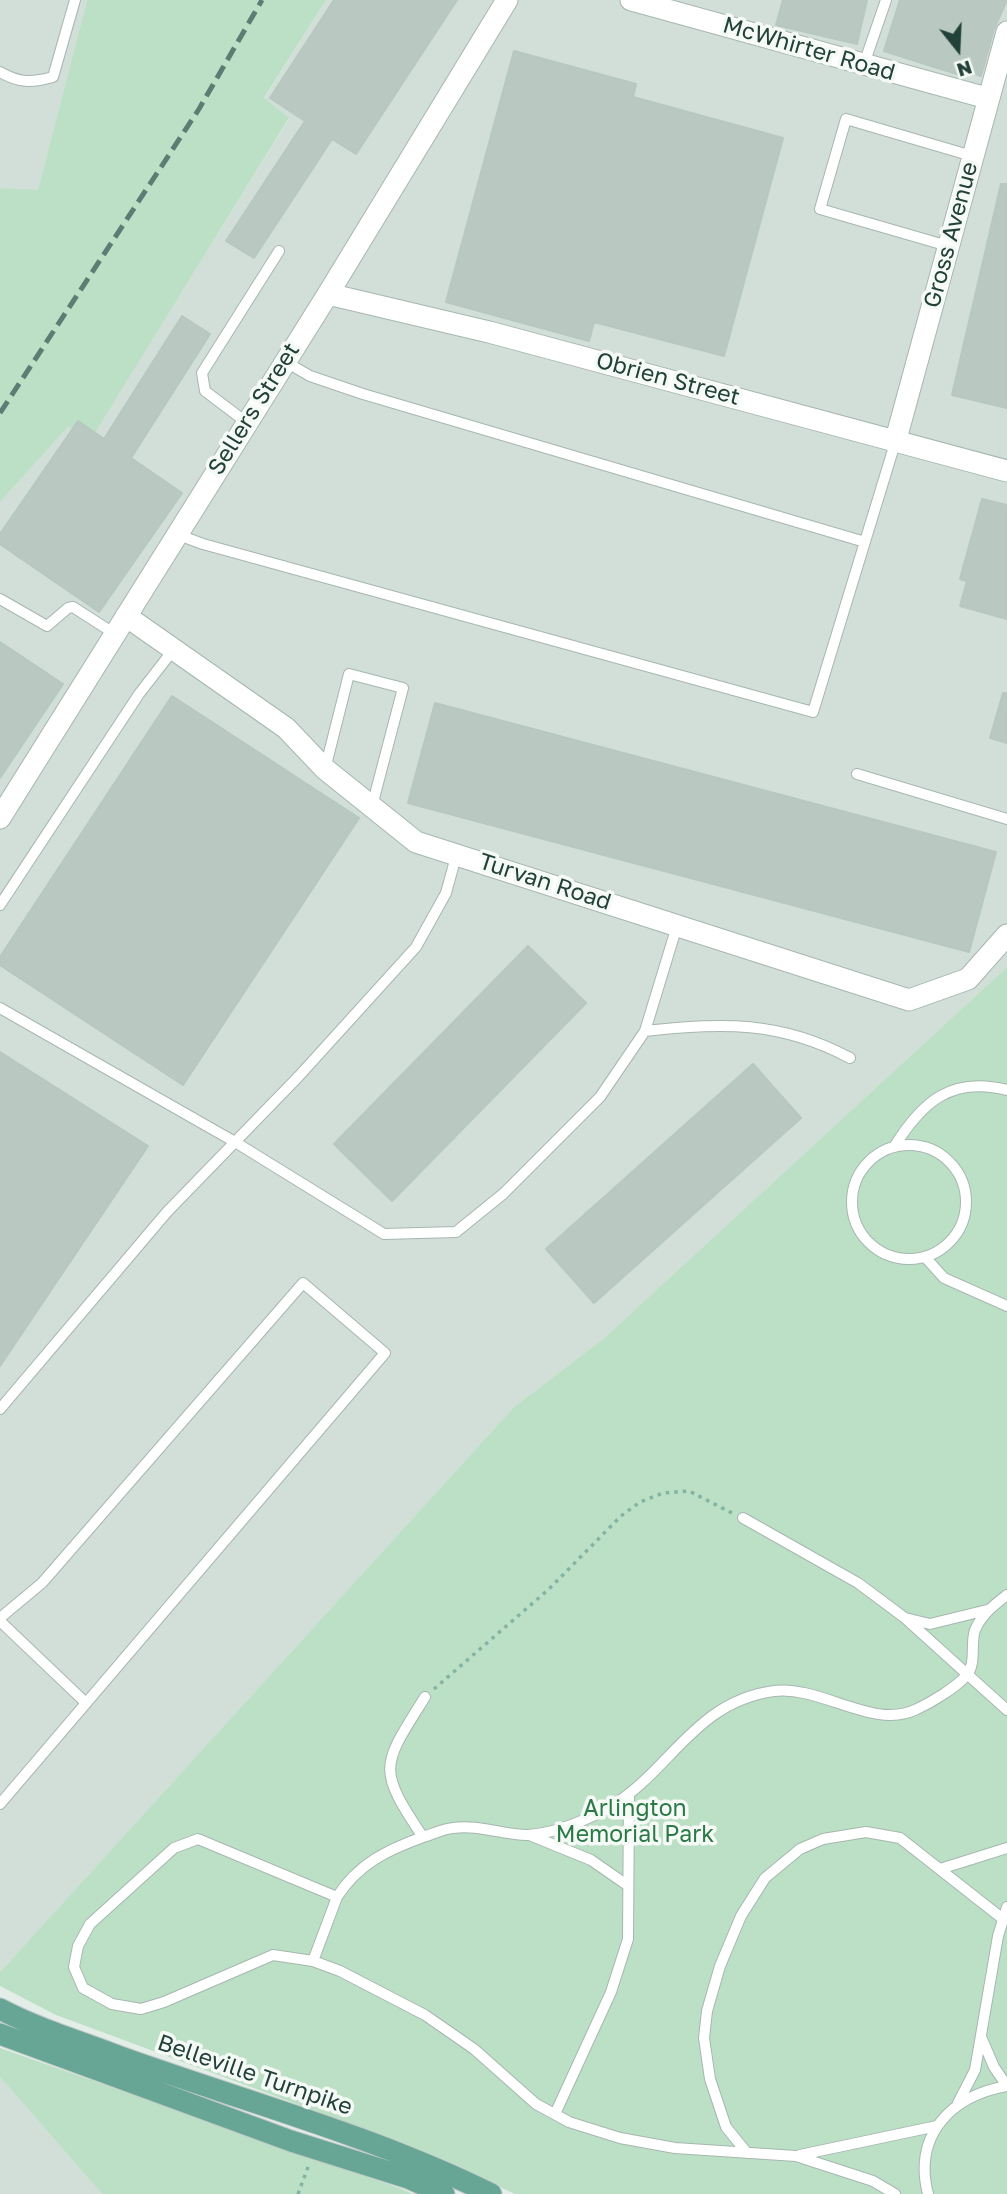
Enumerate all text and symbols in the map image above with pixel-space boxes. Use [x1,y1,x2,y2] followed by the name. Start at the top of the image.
[720,11,898,87] street label: McWhirter Road
[923,14,993,84] north arrow
[954,56,975,83] text: N
[918,159,984,311] street label: Gross Avenue
[202,338,306,480] street label: Sellers Street
[593,347,743,411] street label: Obrien Street
[475,848,615,916] street label: Turvan Road
[556,1795,714,1849] park label: Arlington Memorial Park
[154,2029,356,2121] street label: Belleville Turnpike

